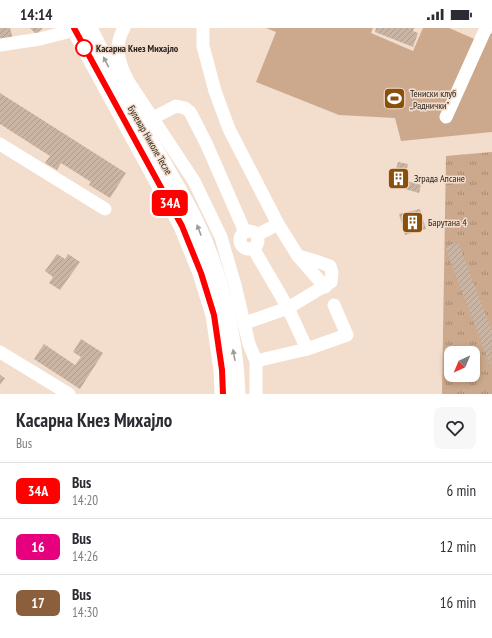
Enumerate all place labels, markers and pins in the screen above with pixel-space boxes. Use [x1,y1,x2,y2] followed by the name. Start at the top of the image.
[75,39,93,57] marker: Касарна Кнез Михајло
[96,42,179,55] place label: Касарна Кнез Михајло
[382,86,408,112] sports icon: Тениски клуб „Раднички”
[410,87,456,112] place label: Тениски клуб „Раднички”
[386,165,412,191] building icon: Зграда Апсане
[414,172,465,185] place label: Зграда Апсане
[400,209,426,235] building icon: Барутана 4
[428,216,467,229] place label: Барутана 4

